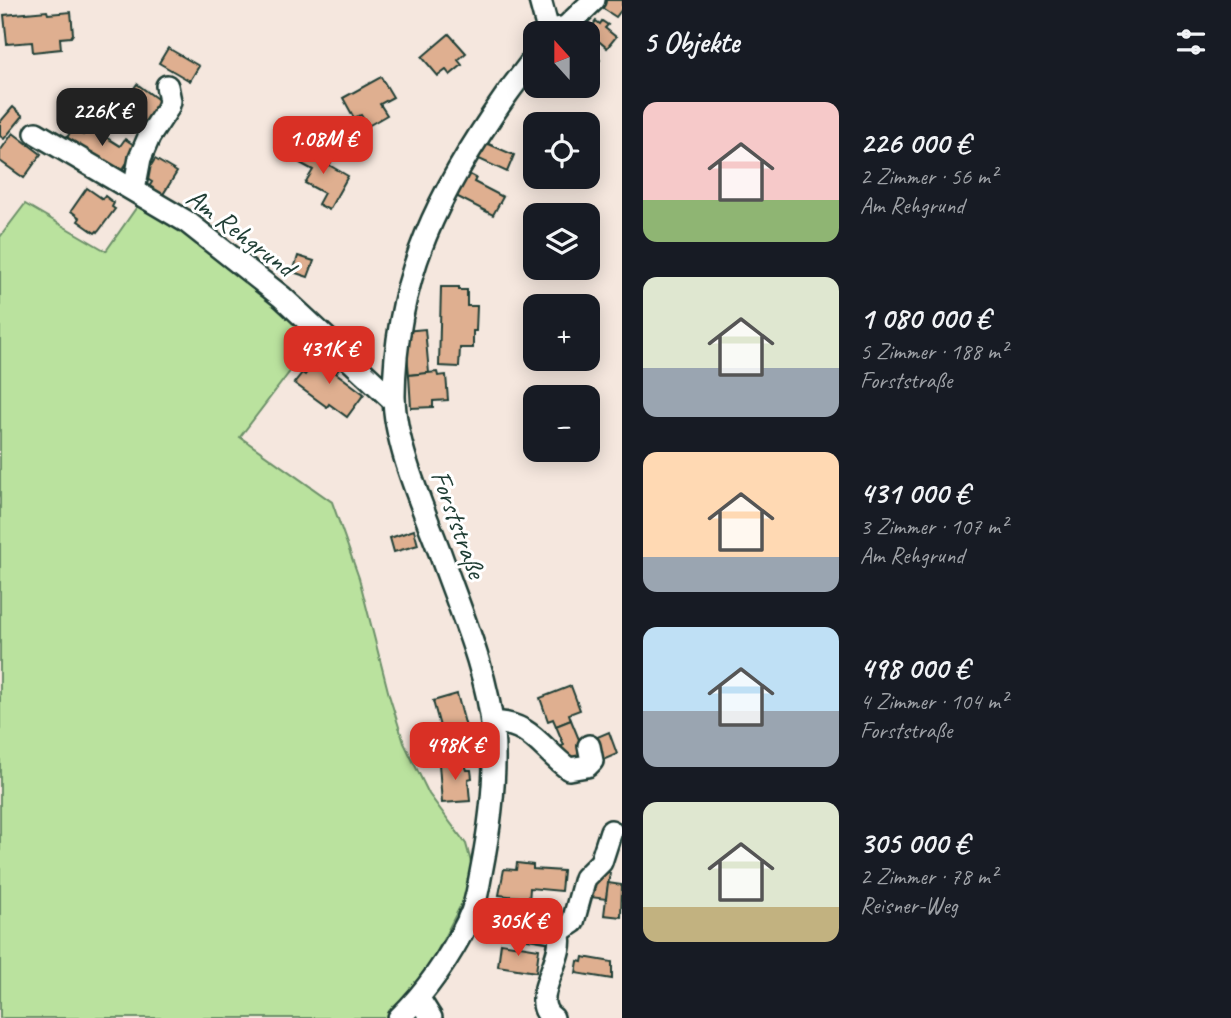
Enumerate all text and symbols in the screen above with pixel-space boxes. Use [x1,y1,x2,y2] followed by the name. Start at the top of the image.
[523,21,600,98] north arrow
[523,21,600,462] map controls
[643,23,739,61] text: 5 Objekte
[1172,23,1210,61] icon: filters
[45,88,159,148] pin: 226K €
[72,96,132,125] text: 226K €
[523,112,600,189] button: locate
[258,116,388,176] pin: 1.08M €
[289,124,357,153] text: 1.08M €
[860,124,970,162] text: 226 000 €
[699,130,783,214] icon: home
[860,162,997,191] text: 2 Zimmer · 56 m²
[180,180,305,287] street label: Am Rehgrund
[860,191,964,220] text: Am Rehgrund
[523,203,600,280] button: layers
[523,294,600,371] button: +
[860,299,990,337] text: 1 080 000 €
[699,305,783,389] icon: home
[272,326,386,386] pin: 431K €
[300,334,358,363] text: 431K €
[860,337,1007,366] text: 5 Zimmer · 188 m²
[860,366,952,395] text: Forststraße
[523,385,600,462] button: −
[423,465,495,585] street label: Forststraße
[860,474,969,512] text: 431 000 €
[699,480,783,564] icon: home
[860,512,1007,541] text: 3 Zimmer · 107 m²
[860,541,964,570] text: Am Rehgrund
[860,649,969,687] text: 498 000 €
[699,655,783,739] icon: home
[860,687,1007,716] text: 4 Zimmer · 104 m²
[860,716,952,745] text: Forststraße
[398,722,512,782] pin: 498K €
[426,730,484,759] text: 498K €
[860,824,969,862] text: 305 000 €
[699,830,783,914] icon: home
[860,862,997,891] text: 2 Zimmer · 78 m²
[860,891,958,920] text: Reisner-Weg
[461,898,575,958] pin: 305K €
[489,906,547,935] text: 305K €

